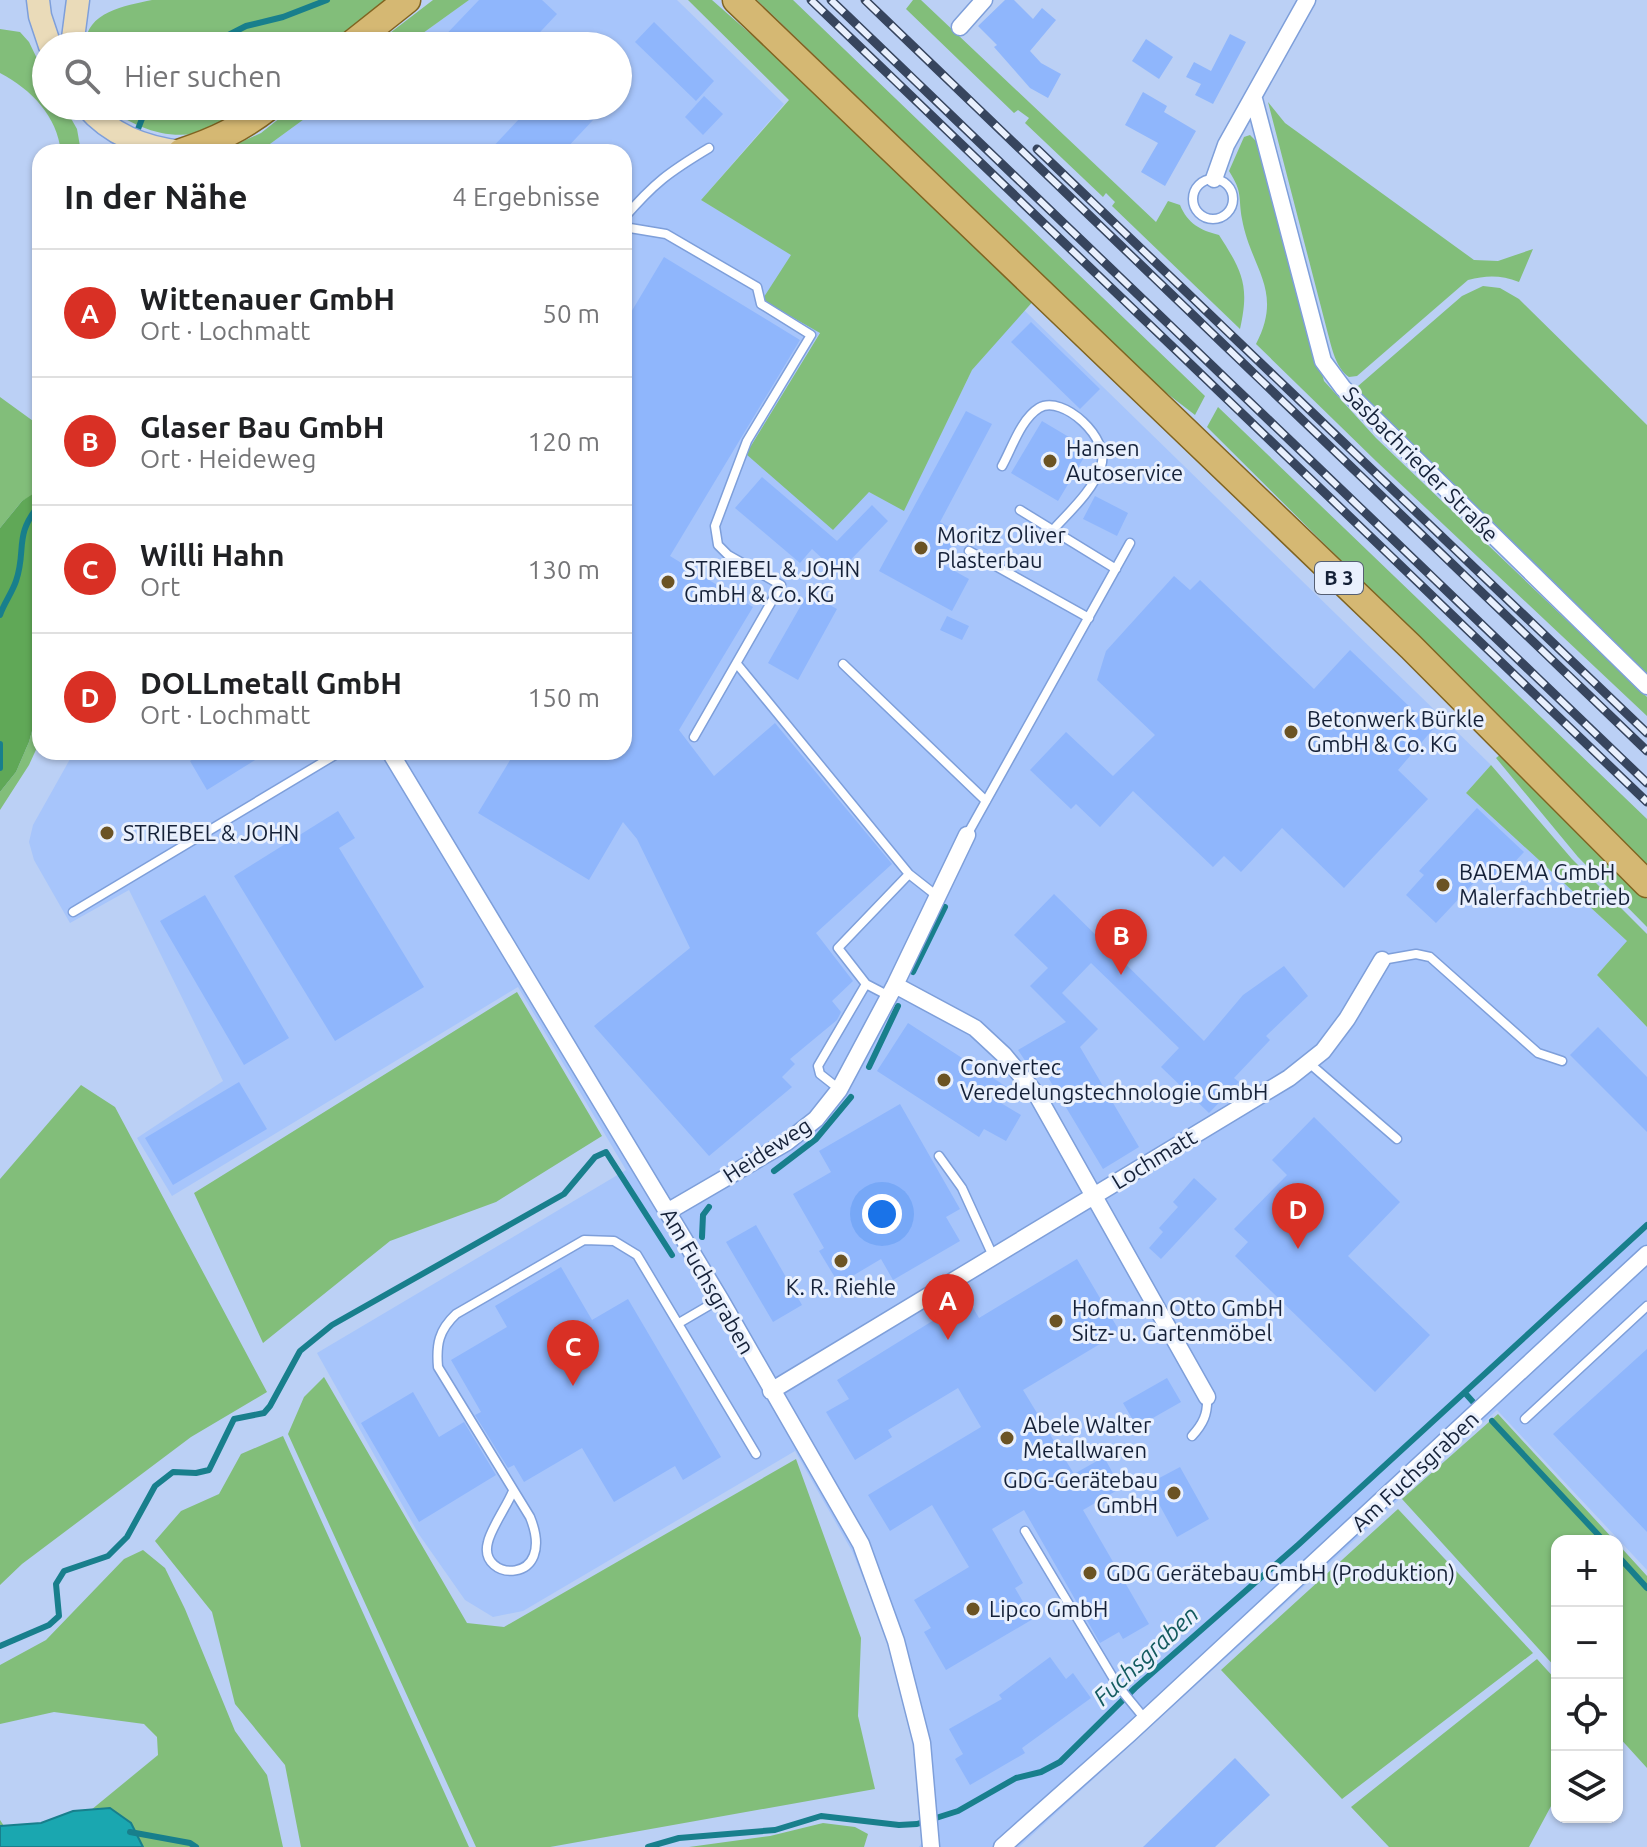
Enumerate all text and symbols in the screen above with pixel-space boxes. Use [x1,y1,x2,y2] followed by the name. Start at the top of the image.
[32,32,632,120] search box
[60,54,104,98] icon: search
[124,59,282,93] text: Hier suchen
[64,177,247,215] text: In der Nähe
[452,182,600,211] text: 4 Ergebnisse
[140,282,395,316] text: Wittenauer GmbH
[81,299,99,328] text: A
[542,299,600,328] text: 50 m
[140,316,310,345] text: Ort · Lochmatt
[1339,381,1504,546] street label: Sasbachrieder Straße
[140,410,385,444] text: Glaser Bau GmbH
[81,427,99,456] text: B
[528,427,600,456] text: 120 m
[1066,435,1183,485] place label: Hansen Autoservice
[140,444,316,473] text: Ort · Heideweg
[1041,452,1059,470] marker: Hansen Autoservice
[937,522,1066,572] place label: Moritz Oliver Plasterbau
[140,538,285,572] text: Willi Hahn
[912,539,930,557] marker: Moritz Oliver Plasterbau
[82,555,98,584] text: C
[528,555,600,584] text: 130 m
[684,556,860,606] place label: STRIEBEL & JOHN GmbH & Co. KG
[1315,562,1363,594] road number: B 3
[140,572,180,601] text: Ort
[659,573,677,591] marker: STRIEBEL & JOHN GmbH & Co. KG
[140,666,402,700] text: DOLLmetall GmbH
[81,683,99,712] text: D
[528,683,600,712] text: 150 m
[140,700,310,729] text: Ort · Lochmatt
[1307,706,1485,756] place label: Betonwerk Bürkle GmbH & Co. KG
[1282,723,1300,741] marker: Betonwerk Bürkle GmbH & Co. KG
[123,820,299,845] place label: STRIEBEL & JOHN
[98,824,116,842] marker: STRIEBEL & JOHN
[1459,859,1631,909] place label: BADEMA GmbH Malerfachbetrieb
[1434,876,1452,894] marker: BADEMA GmbH Malerfachbetrieb
[1095,909,1147,975] pin: B
[960,1054,1268,1104] place label: Convertec Veredelungstechnologie GmbH
[935,1071,953,1089] marker: Convertec Veredelungstechnologie GmbH
[718,1112,815,1187] street label: Heideweg
[1107,1123,1201,1194] street label: Lochmatt
[1272,1183,1324,1249] pin: D
[862,1194,902,1234] your location
[657,1203,760,1358] street label: Am Fuchsgraben
[832,1252,850,1270] marker: K. R. Riehle
[786,1274,896,1299] place label: K. R. Riehle
[922,1274,974,1340] pin: A
[1072,1295,1283,1345] place label: Hofmann Otto GmbH Sitz- u. Gartenmöbel
[1047,1312,1065,1330] marker: Hofmann Otto GmbH Sitz- u. Gartenmöbel
[547,1320,599,1386] pin: C
[1346,1405,1483,1536] street label: Am Fuchsgraben
[1023,1412,1152,1462] place label: Abele Walter Metallwaren
[998,1429,1016,1447] marker: Abele Walter Metallwaren
[1003,1467,1158,1517] place label: GDG-Gerätebau GmbH
[1165,1484,1183,1502] marker: GDG-Gerätebau GmbH
[1551,1535,1623,1823] map controls
[1551,1535,1623,1607] button: +
[1106,1560,1455,1586] place label: GDG Gerätebau GmbH (Produktion)
[1081,1564,1099,1582] marker: GDG Gerätebau GmbH (Produktion)
[989,1596,1108,1621] place label: Lipco GmbH
[964,1600,982,1618] marker: Lipco GmbH
[1088,1600,1204,1711] water label: Fuchsgraben
[1551,1607,1623,1679] button: −
[1551,1679,1623,1751] button: locate
[1551,1751,1623,1823] button: layers

